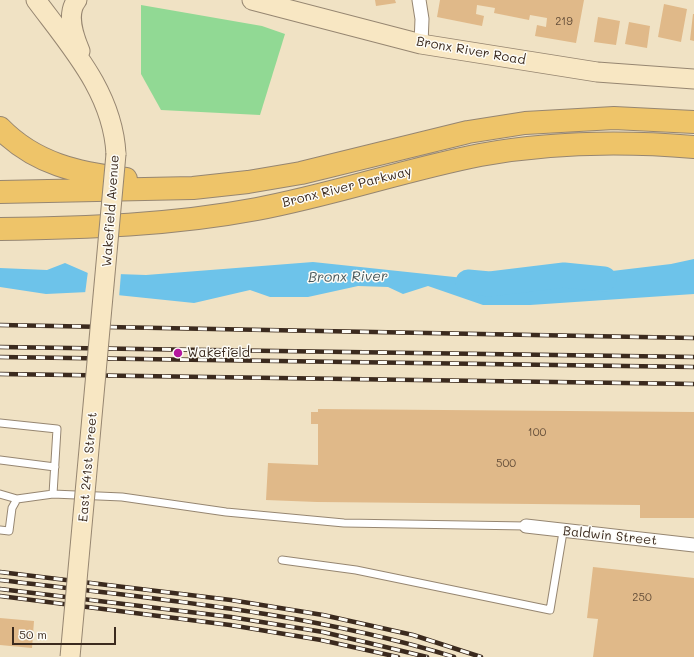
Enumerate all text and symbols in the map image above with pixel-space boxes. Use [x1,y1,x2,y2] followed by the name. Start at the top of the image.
[555,15,573,29] house number: 219
[415,34,527,68] street label: Bronx River Road
[99,154,123,268] street label: Wakefield Avenue
[281,163,413,211] street label: Bronx River Parkway
[308,268,388,286] water label: Bronx River
[187,345,250,361] place label: Wakefield
[172,347,184,359] marker: Wakefield
[75,412,101,522] street label: East 241st Street
[528,426,546,440] house number: 100
[496,457,516,471] house number: 500
[562,523,658,549] street label: Baldwin Street
[632,591,652,605] house number: 250
[14,619,118,645] scale bar
[19,626,47,642] text: 50 m

